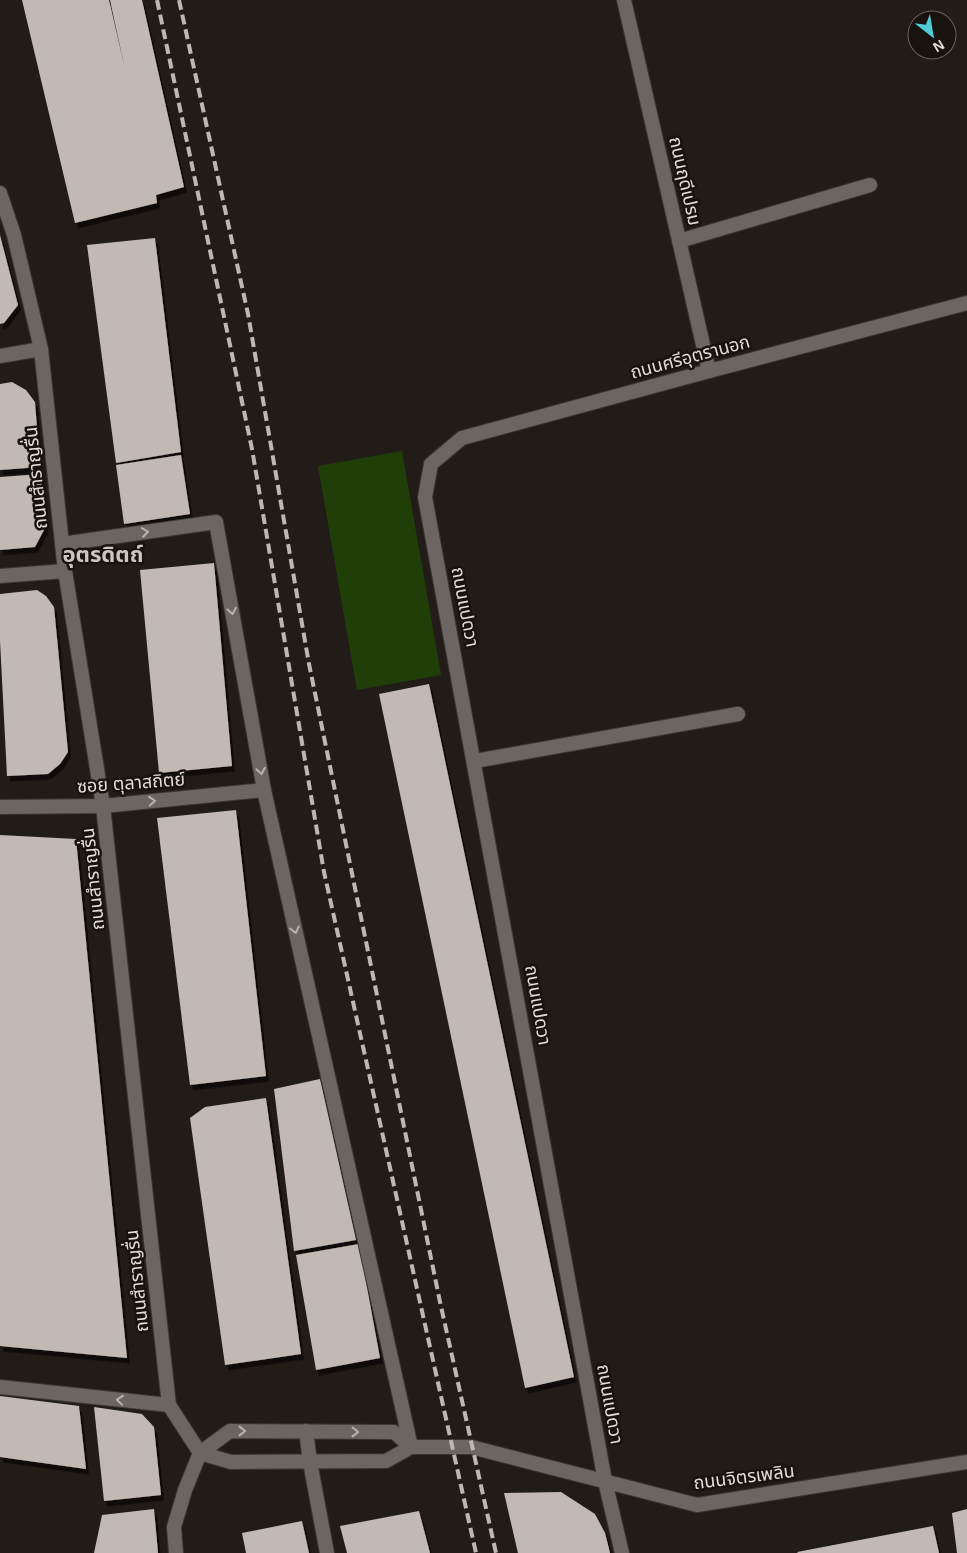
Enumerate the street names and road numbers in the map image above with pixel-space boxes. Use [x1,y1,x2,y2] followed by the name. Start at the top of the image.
[665,135,705,227] street label: ถนนฤดีเปรม
[628,331,752,384] street label: ถนนศรีอุตรานอก
[18,426,51,530] street label: ถนนสำราญรื่น
[447,565,483,649] street label: ถนนแปดวา
[76,769,186,798] street label: ซอย ตุลาสถิตย์
[75,827,108,931] street label: ถนนสำราญรื่น
[521,963,555,1047] street label: ถนนแปดวา
[119,1229,152,1333] street label: ถนนสำราญรื่น
[593,1362,627,1446] street label: ถนนแปดวา
[692,1461,796,1493] street label: ถนนจิตรเพลิน

